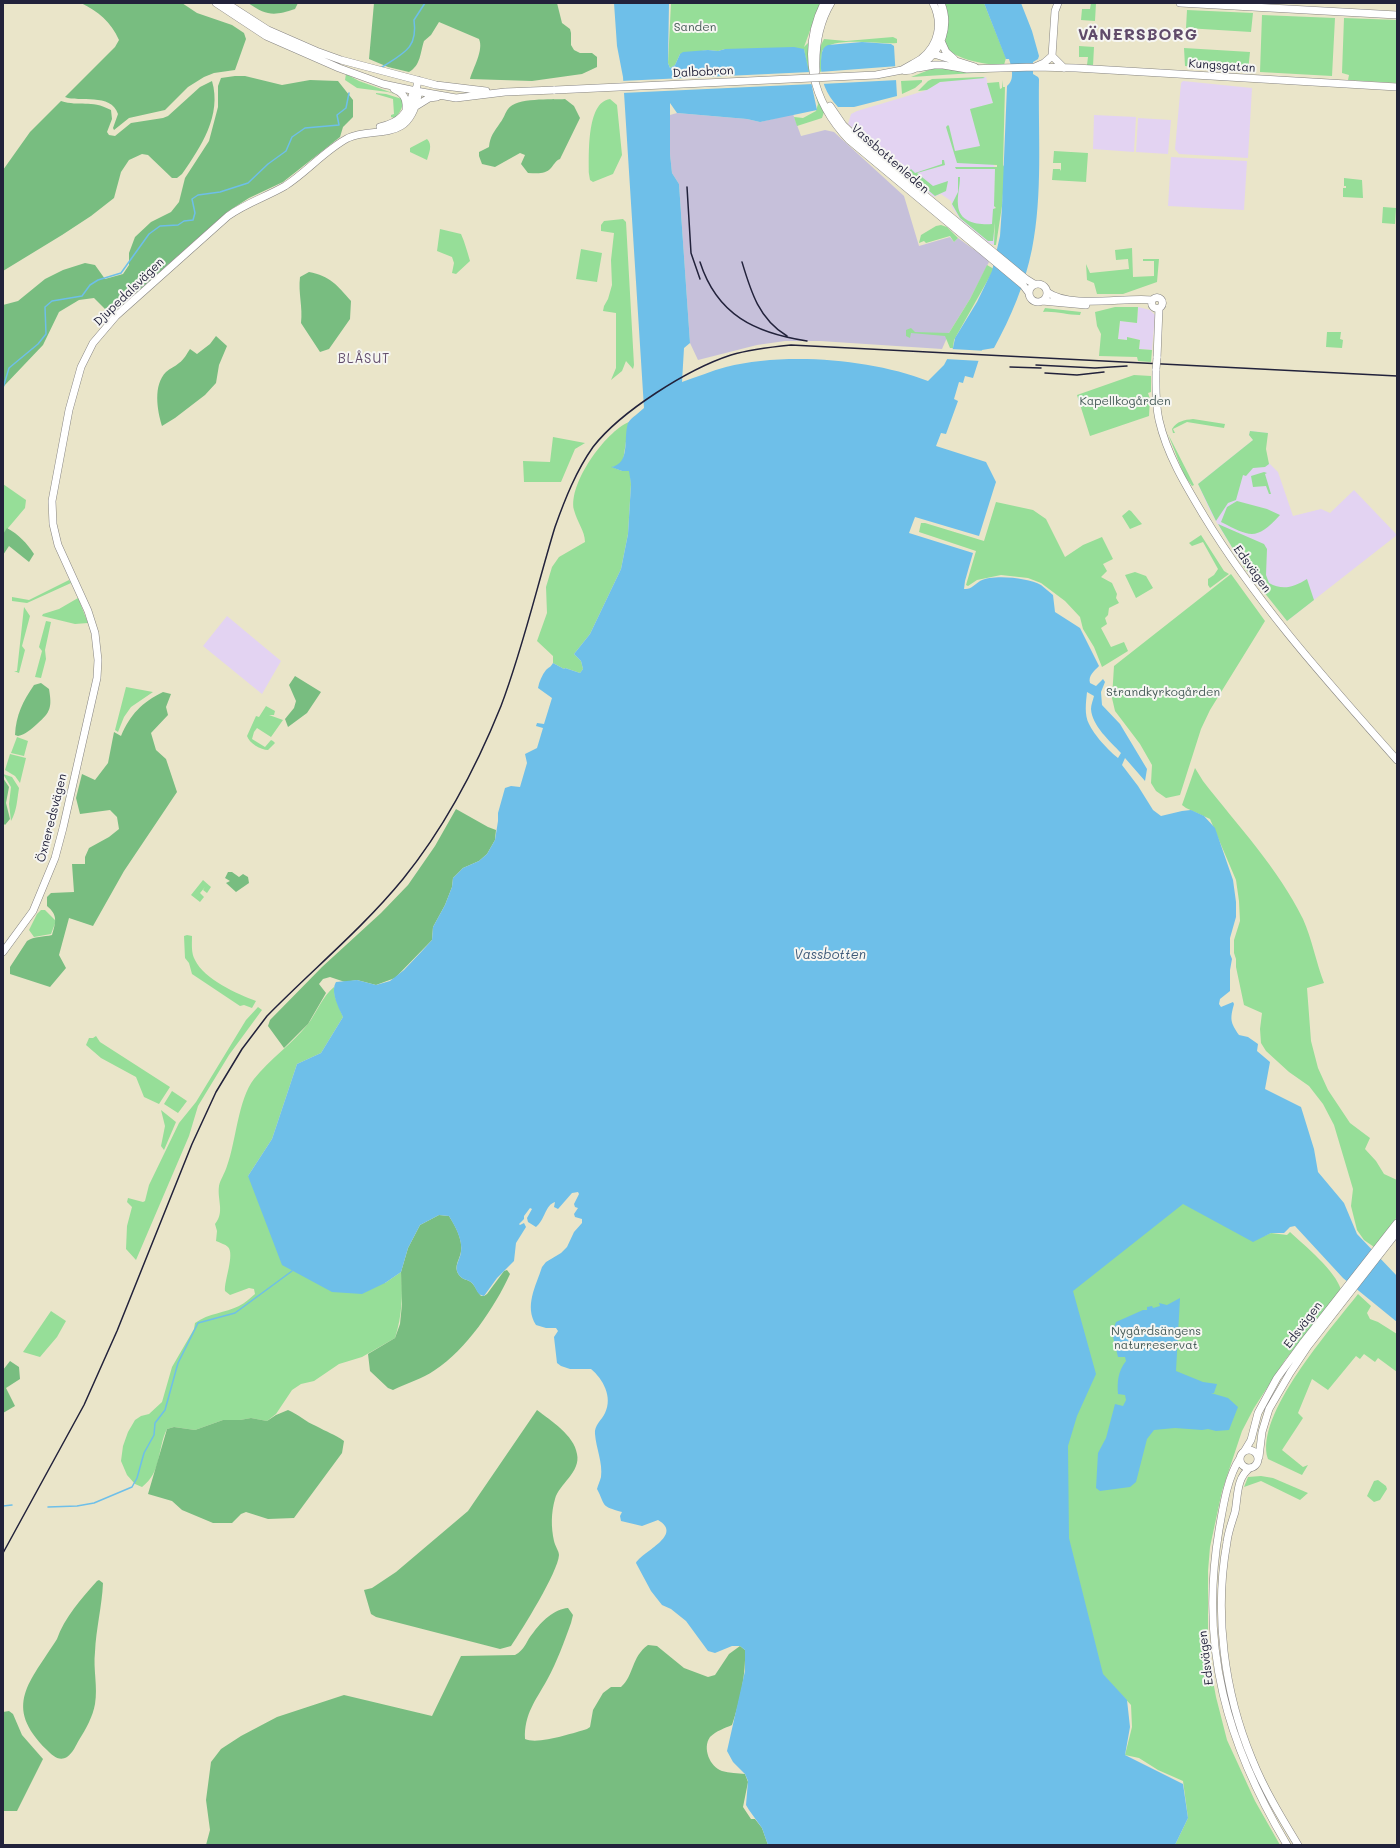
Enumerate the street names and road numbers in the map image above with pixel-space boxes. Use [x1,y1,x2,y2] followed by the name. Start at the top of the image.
[1188,56,1256,76] street label: Kungsgatan
[672,63,734,81] street label: Dalbobron
[848,121,932,197] street label: Vassbottenleden
[91,255,167,329] street label: Djupedalsvägen
[1230,543,1274,595] street label: Edsvägen
[34,772,70,864] street label: Öxneredsvägen
[1281,1299,1325,1351] street label: Edsvägen
[1196,1630,1216,1686] street label: Edsvägen

